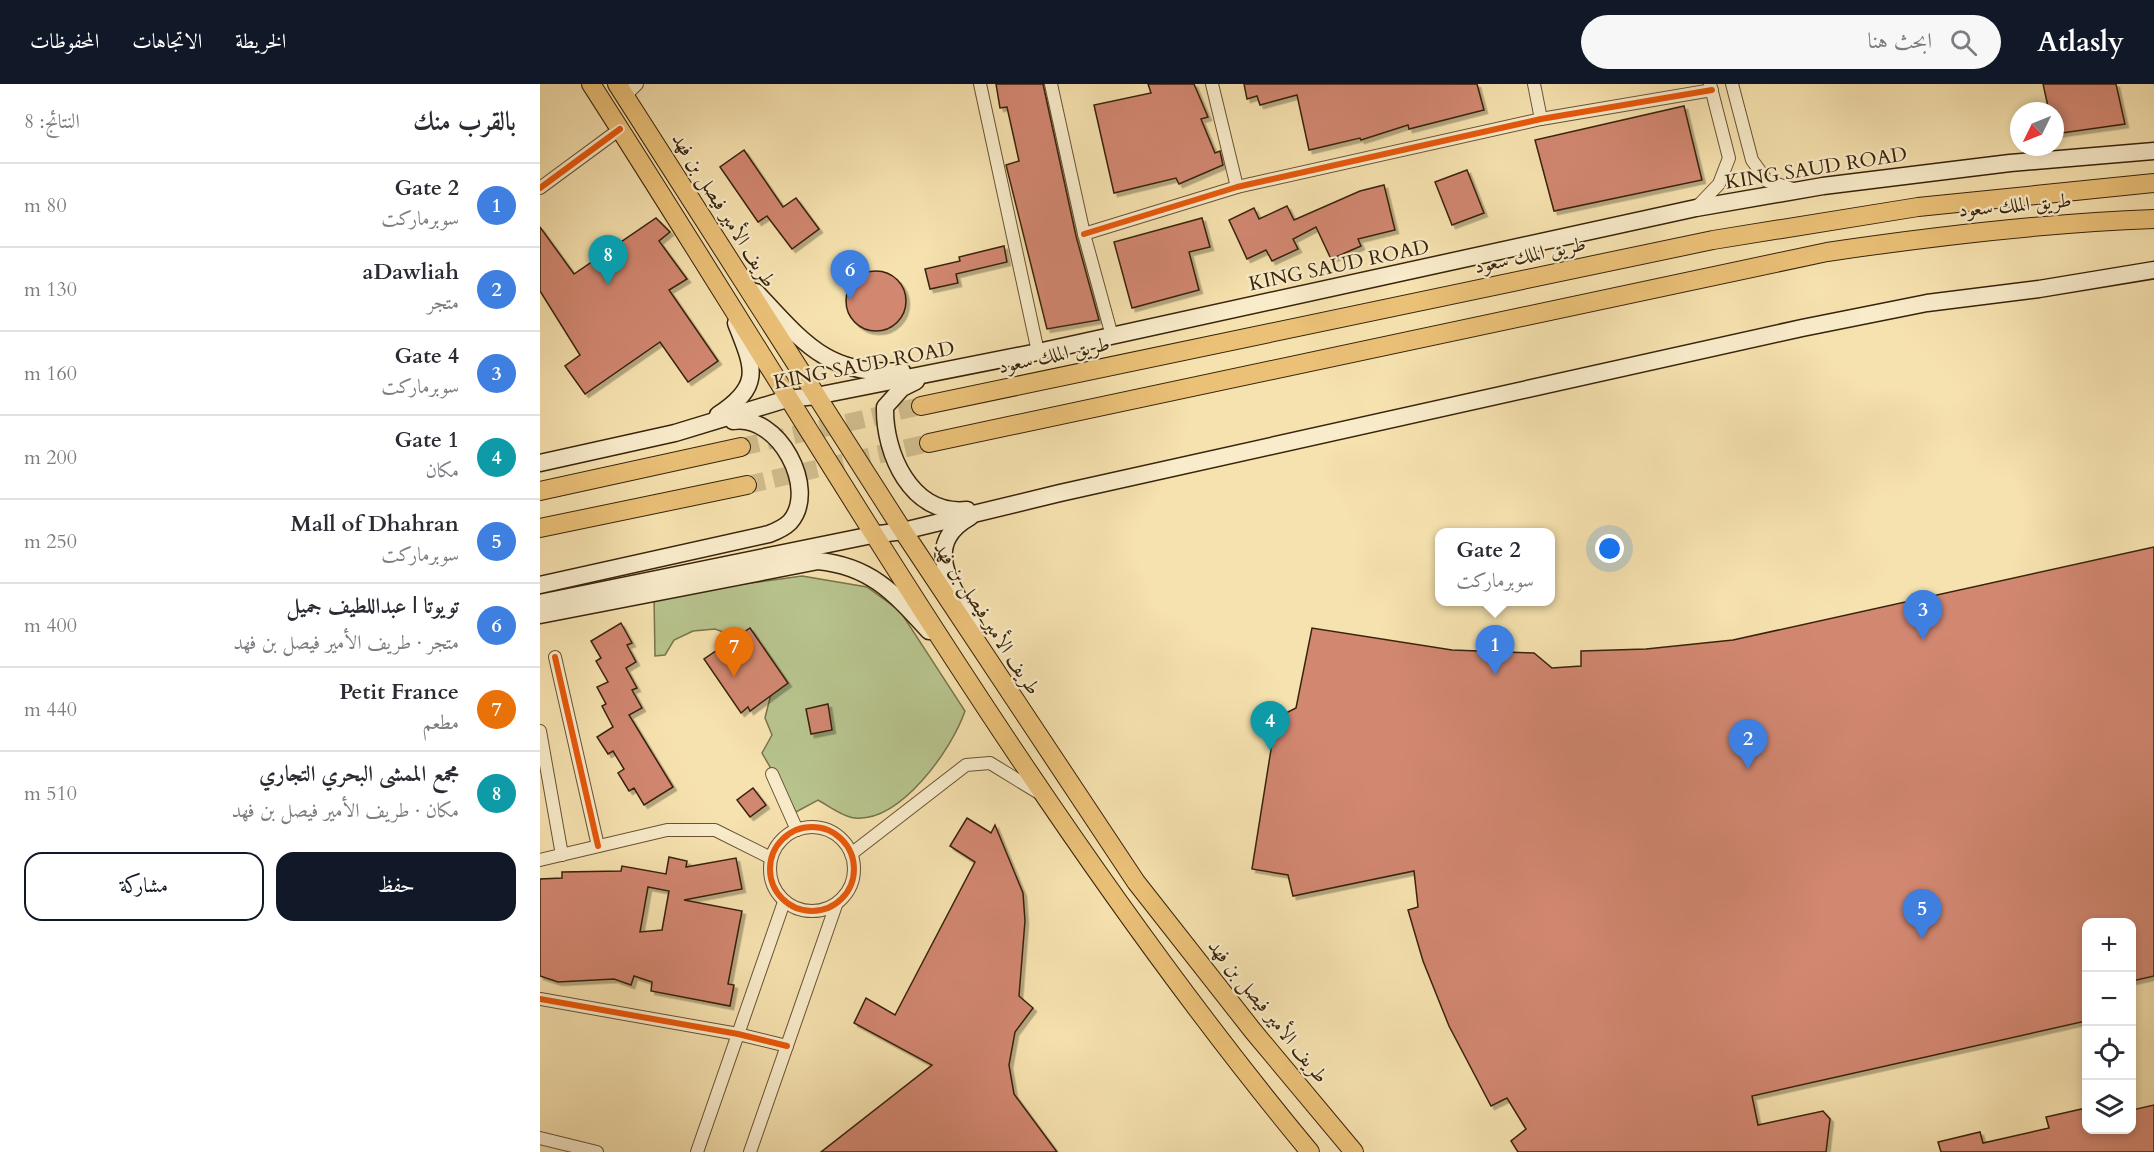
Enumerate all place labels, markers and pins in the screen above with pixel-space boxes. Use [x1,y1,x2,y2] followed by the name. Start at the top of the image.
[588,236,628,285] pin: 8
[830,250,870,300] pin: 6
[1904,590,1942,640] pin: 3
[1476,626,1514,675] pin: 1
[714,628,754,677] pin: 7
[1250,702,1290,751] pin: 4
[1728,720,1768,769] pin: 2
[1902,890,1942,939] pin: 5

